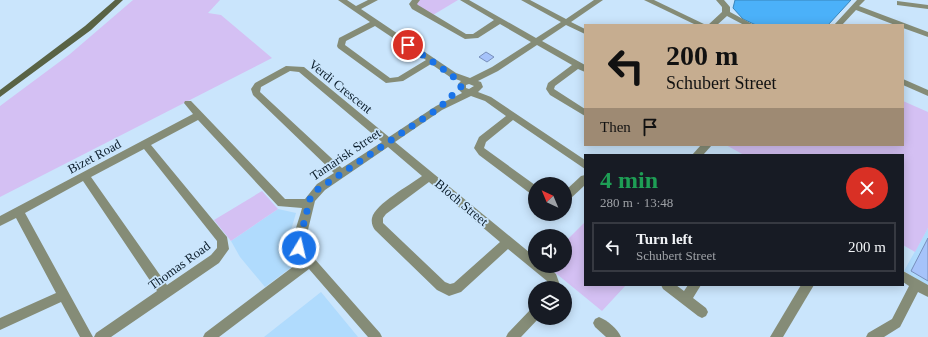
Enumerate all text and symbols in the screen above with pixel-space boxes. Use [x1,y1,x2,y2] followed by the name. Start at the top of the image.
[391,28,425,62] pin
[397,34,419,56] icon: arrive
[600,40,652,92] icon: left
[666,40,738,71] text: 200 m
[306,56,376,117] street label: Verdi Crescent
[666,73,776,93] text: Schubert Street
[639,116,661,138] icon: arrive
[600,119,631,135] text: Then
[307,125,384,183] street label: Tamarisk Street
[65,136,124,177] street label: Bizet Road
[600,167,658,193] text: 4 min
[846,167,888,209] button: close
[432,176,492,229] street label: Bloch Street
[528,177,572,221] north arrow
[528,177,572,325] map controls
[600,195,673,210] text: 280 m · 13:48
[278,227,320,269] position arrow
[528,229,572,273] button: sound
[636,231,693,247] text: Turn left
[602,236,624,258] icon: left
[146,238,213,293] street label: Thomas Road
[848,239,886,255] text: 200 m
[636,248,716,263] text: Schubert Street
[528,281,572,325] button: layers

